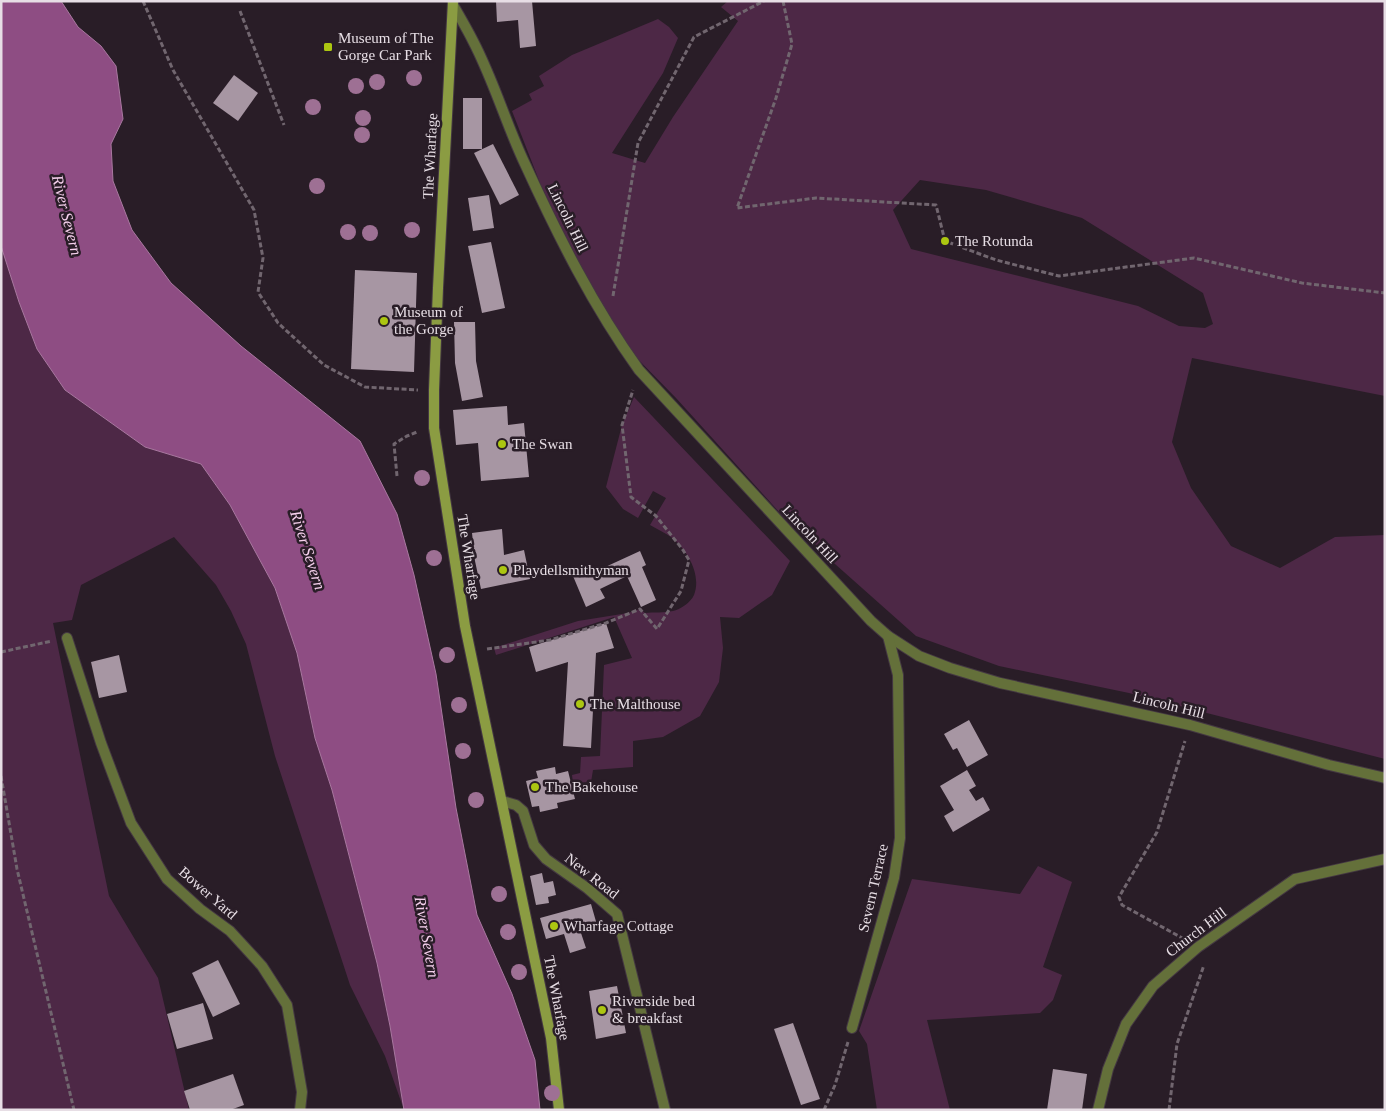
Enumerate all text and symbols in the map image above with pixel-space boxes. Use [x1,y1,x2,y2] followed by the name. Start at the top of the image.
[338,30,434,63] place label: Museum of The Gorge Car Park
[322,41,334,53] marker: Museum of The Gorge Car Park
[420,112,440,199] street label: The Wharfage
[49,172,85,257] water label: River Severn
[545,181,591,255] street label: Lincoln Hill
[955,233,1033,249] place label: The Rotunda
[939,235,951,247] marker: The Rotunda
[394,304,463,337] place label: Museum of the Gorge
[378,315,390,327] marker: Museum of the Gorge
[512,436,573,452] place label: The Swan
[496,438,508,450] marker: The Swan
[779,502,841,566] street label: Lincoln Hill
[287,507,329,592] water label: River Severn
[454,513,484,601] street label: The Wharfage
[513,562,629,578] place label: Playdellsmithyman
[497,564,509,576] marker: Playdellsmithyman
[1131,688,1207,722] street label: Lincoln Hill
[590,696,681,712] place label: The Malthouse
[574,698,586,710] marker: The Malthouse
[545,779,638,795] place label: The Bakehouse
[529,781,541,793] marker: The Bakehouse
[855,842,891,934] street label: Severn Terrace
[562,850,622,902] street label: New Road
[176,863,241,923] street label: Bower Yard
[411,894,443,979] water label: River Severn
[1163,904,1229,960] street label: Church Hill
[564,918,674,934] place label: Wharfage Cottage
[548,920,560,932] marker: Wharfage Cottage
[541,954,573,1042] street label: The Wharfage
[612,993,695,1026] place label: Riverside bed & breakfast
[596,1004,608,1016] marker: Riverside bed & breakfast

